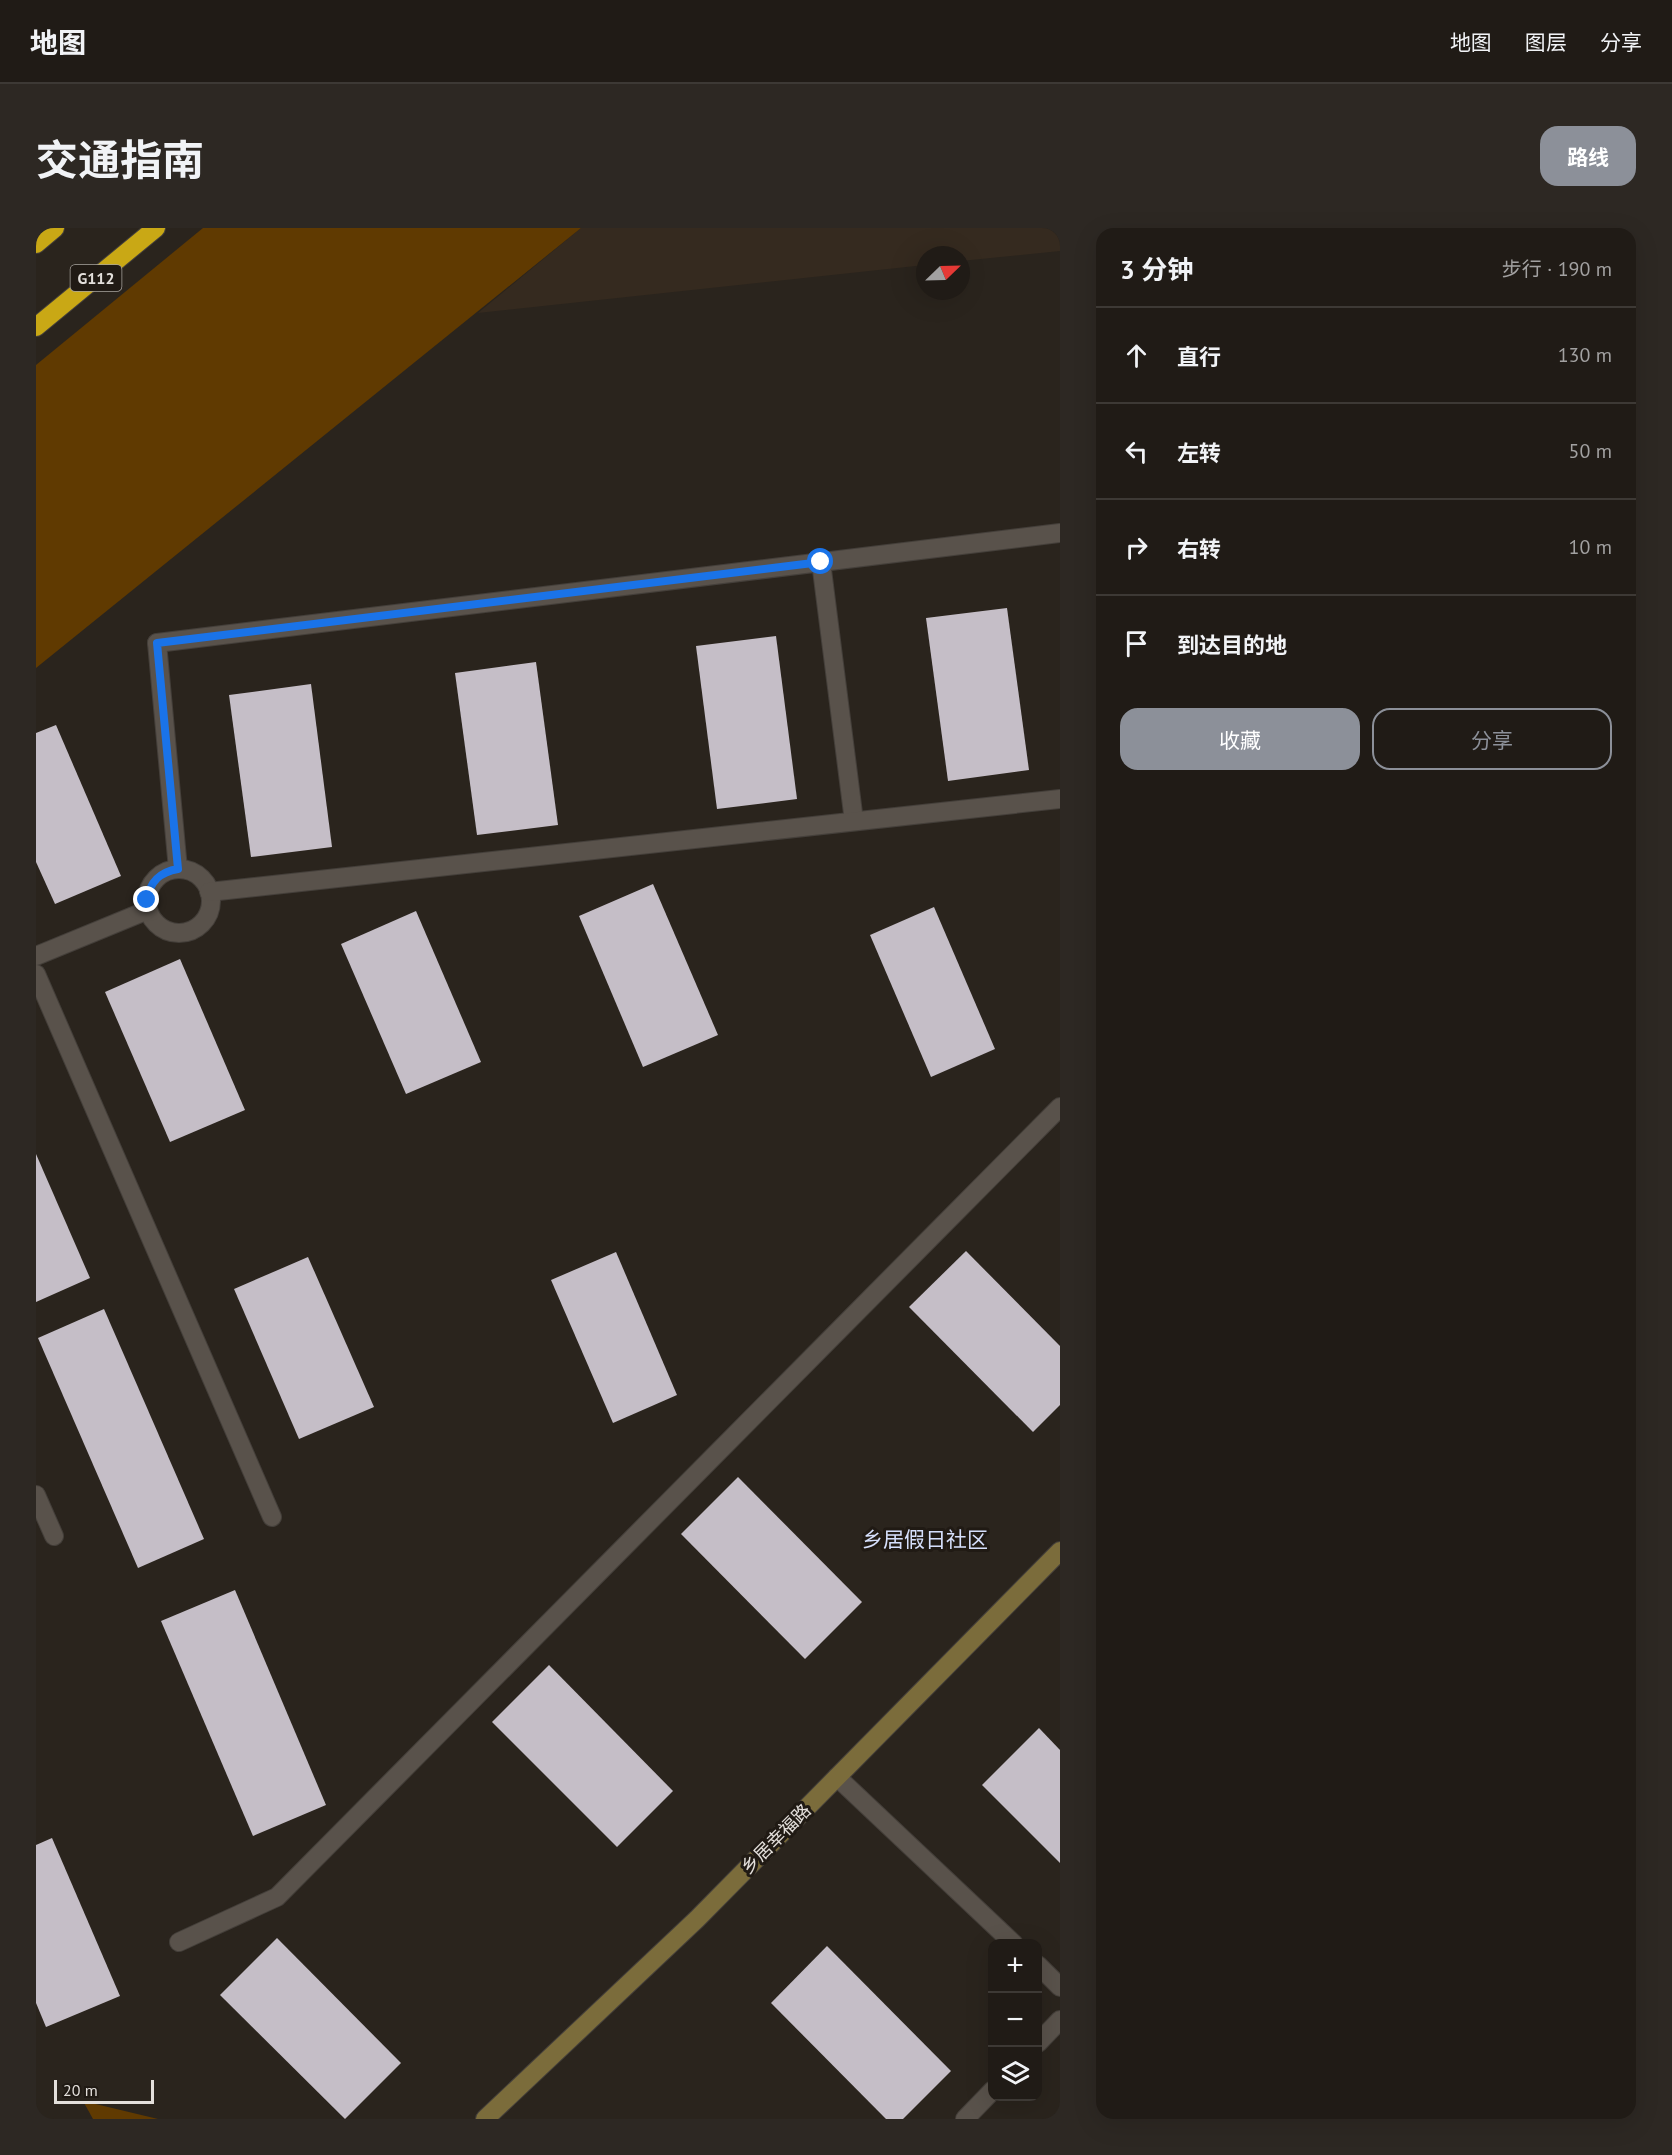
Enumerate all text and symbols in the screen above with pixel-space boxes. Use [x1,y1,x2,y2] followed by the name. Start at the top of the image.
[30,24,86,61] text: 地图
[1450,29,1492,56] text: 地图
[1525,29,1567,56] text: 图层
[1600,29,1642,56] text: 分享
[1540,126,1636,186] button: 路线
[36,132,204,187] text: 交通指南
[916,246,970,300] north arrow
[1120,253,1193,286] text: 3 分钟
[1502,256,1612,282] text: 步行 · 190 m
[70,265,122,291] road number: G112
[1120,339,1153,372] icon: ahead
[1558,342,1612,368] text: 130 m
[1177,343,1221,371] text: 直行
[1120,435,1153,468] icon: left
[1569,438,1612,464] text: 50 m
[1177,439,1221,467] text: 左转
[1120,531,1153,564] icon: right
[1569,534,1612,560] text: 10 m
[1177,535,1221,563] text: 右转
[807,548,833,574] route start
[1120,627,1153,660] icon: arrive
[1177,631,1287,659] text: 到达目的地
[1120,708,1360,770] button: 收藏
[1372,708,1612,770] button: 分享
[133,886,159,912] route end
[862,1526,988,1553] district label: 乡居假日社区
[736,1799,816,1879] street label: 乡居幸福路
[988,1939,1042,2101] map controls
[988,1939,1042,1993] button: +
[988,1993,1042,2047] button: −
[988,2047,1042,2101] button: layers
[54,2077,154,2104] scale bar
[63,2080,98,2100] text: 20 m

